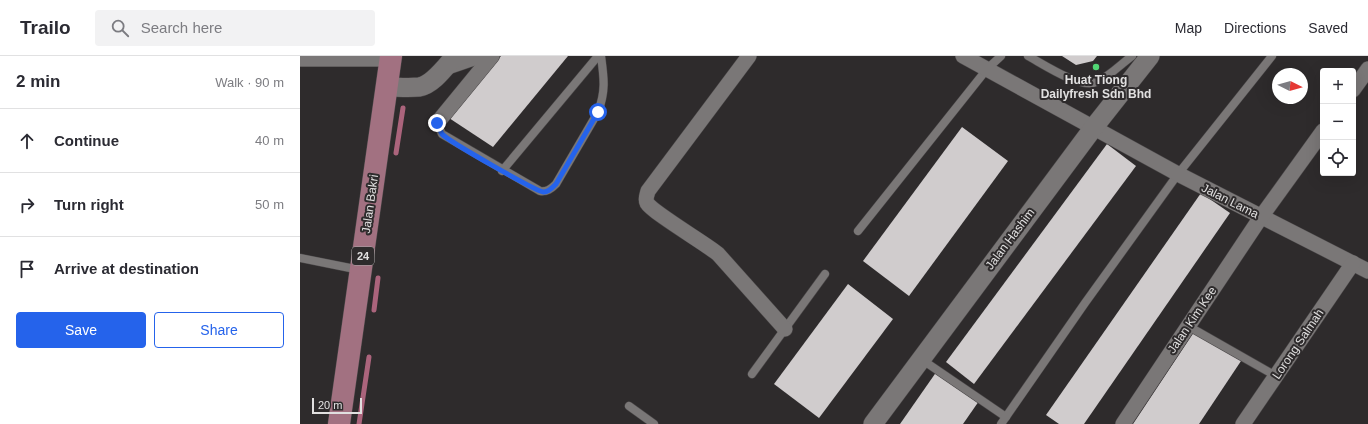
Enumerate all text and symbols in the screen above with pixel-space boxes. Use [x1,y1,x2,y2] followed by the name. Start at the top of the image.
[95,10,375,46] search box
[20,17,71,38] text: Trailo
[109,17,131,39] icon: search
[141,19,222,36] text: Search here
[1175,20,1202,36] text: Map
[1224,20,1286,36] text: Directions
[1308,20,1348,36] text: Saved
[1091,62,1101,72] marker: Huat Tiong Dailyfresh Sdn Bhd
[1272,68,1308,104] north arrow
[1320,68,1356,176] map controls
[1320,68,1356,104] button: +
[16,72,60,91] text: 2 min
[1041,73,1151,101] place label: Huat Tiong Dailyfresh Sdn Bhd
[215,75,284,90] text: Walk · 90 m
[589,103,607,121] route start
[1320,104,1356,140] button: −
[428,114,446,132] route end
[16,130,38,152] icon: ahead
[54,132,119,149] text: Continue
[255,133,284,148] text: 40 m
[1320,140,1356,176] button: locate
[359,174,381,234] street label: Jalan Bakri
[1199,181,1261,221] street label: Jalan Lama
[16,194,38,216] icon: right
[54,196,124,213] text: Turn right
[255,197,284,212] text: 50 m
[983,206,1037,272] street label: Jalan Hashim
[352,247,374,265] road number: 24
[16,258,38,280] icon: arrive
[54,260,199,277] text: Arrive at destination
[1165,284,1220,356] street label: Jalan Kim Kee
[1269,306,1327,382] street label: Lorong Salmah
[16,312,146,348] button: Save
[154,312,284,348] button: Share
[312,396,362,415] scale bar
[318,399,342,411] text: 20 m

